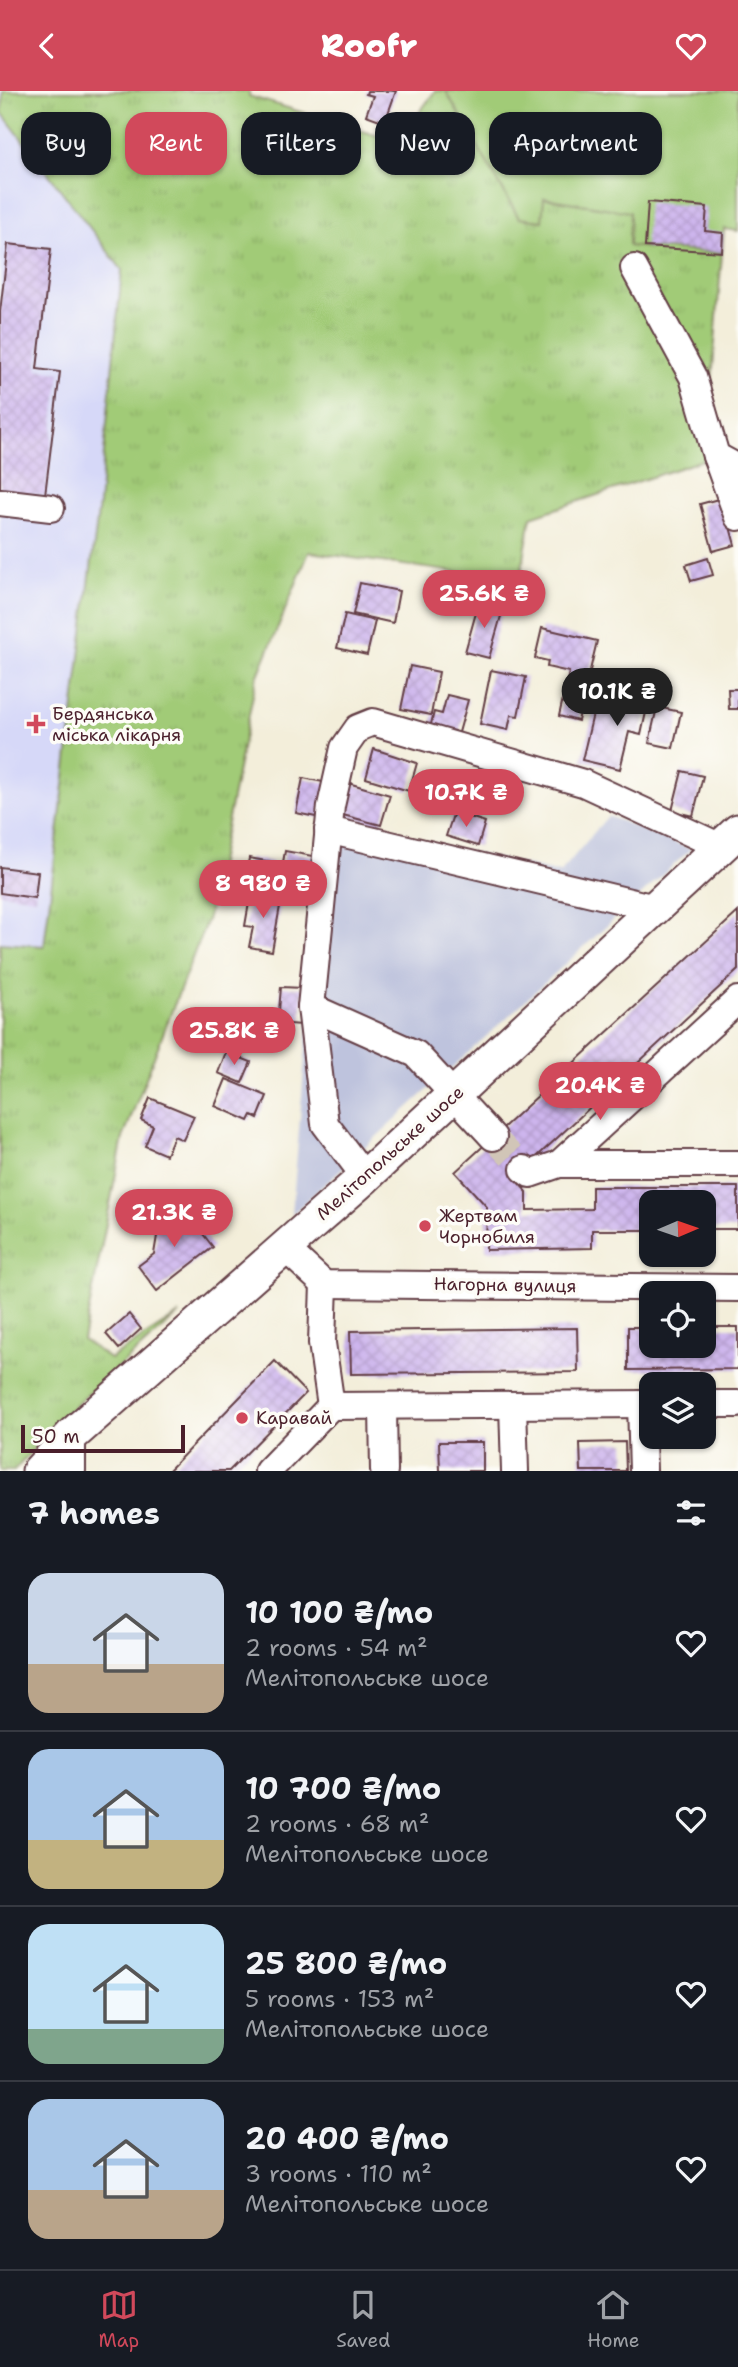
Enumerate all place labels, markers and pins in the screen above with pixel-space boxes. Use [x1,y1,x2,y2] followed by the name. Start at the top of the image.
[419,571,549,630] pin: 25.6K ₴
[552,669,682,728] pin: 10.1K ₴
[52,702,181,747] place label: Бердянська міська лікарня
[26,714,46,734] marker: Бердянська міська лікарня
[401,769,531,829] pin: 10.7K ₴
[198,861,328,920] pin: 8 980 ₴
[169,1007,299,1067] pin: 25.8K ₴
[535,1063,665,1122] pin: 20.4K ₴
[109,1189,239,1249] pin: 21.3K ₴
[439,1204,535,1249] place label: Жертвам Чорнобиля
[417,1218,433,1234] marker: Жертвам Чорнобиля
[256,1406,332,1430] place label: Каравай
[234,1410,250,1426] marker: Каравай

